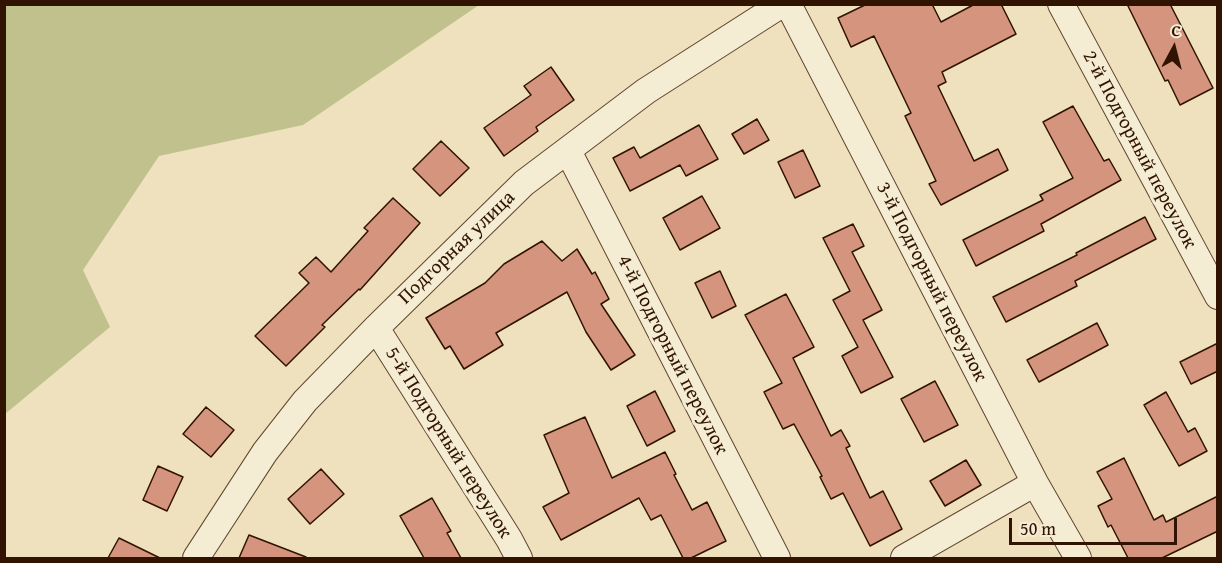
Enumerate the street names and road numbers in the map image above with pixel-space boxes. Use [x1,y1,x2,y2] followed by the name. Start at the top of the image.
[1077,47,1201,253] street label: 2-й Подгорный переулок
[870,178,992,386] street label: 3-й Подгорный переулок
[394,186,520,310] street label: Подгорная улица
[611,251,733,459] street label: 4-й Подгорный переулок
[379,343,517,543] street label: 5-й Подгорный переулок

